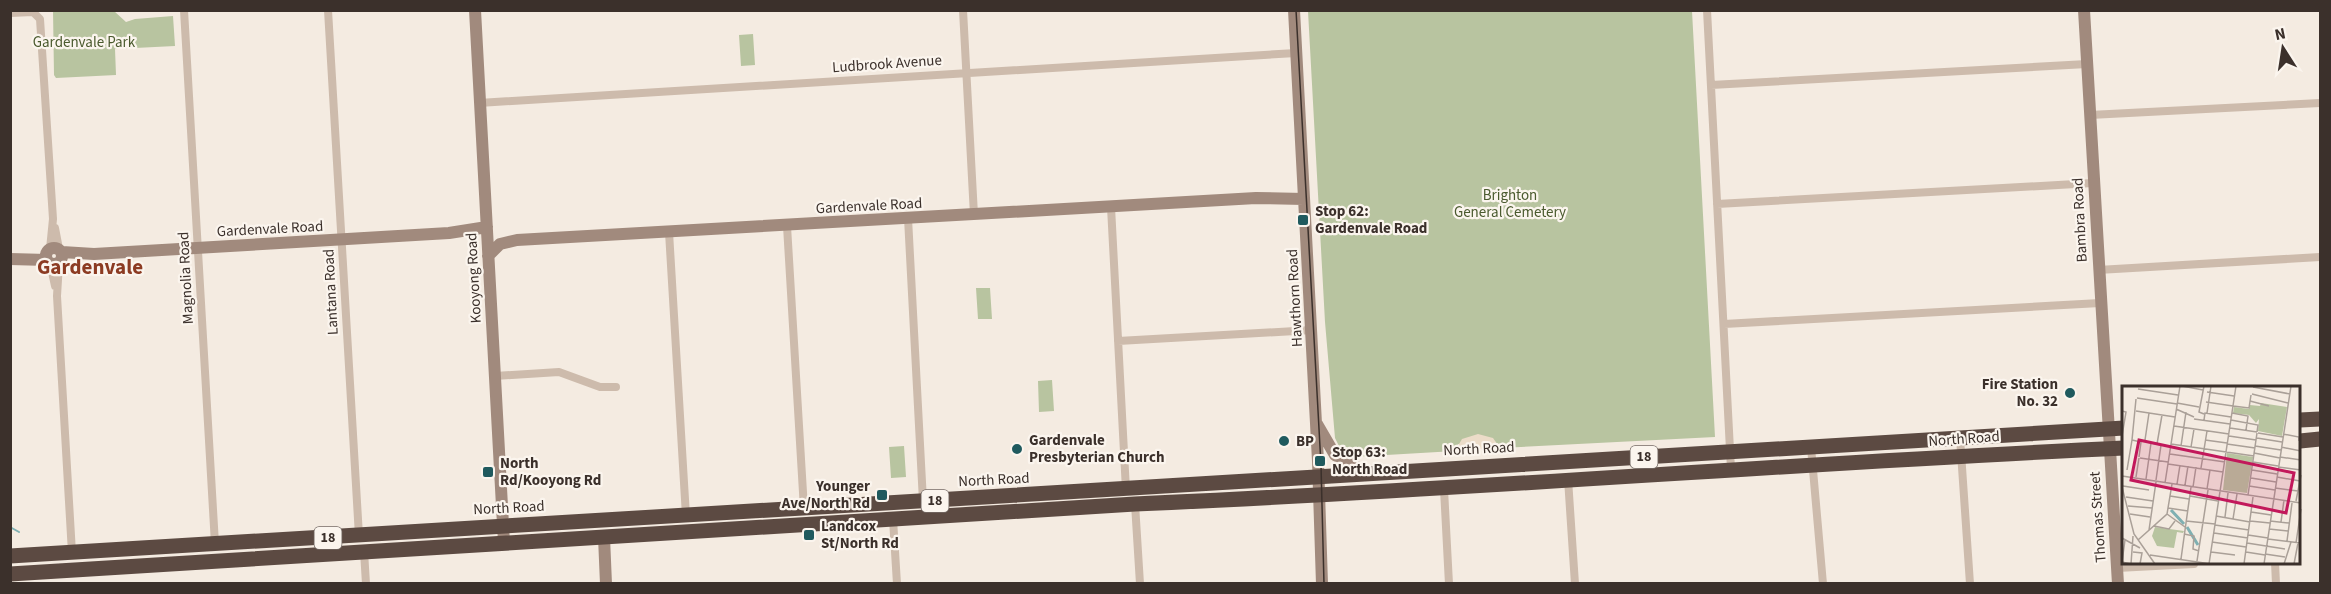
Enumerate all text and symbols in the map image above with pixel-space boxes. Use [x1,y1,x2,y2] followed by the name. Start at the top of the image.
[2253,18,2313,78] north arrow
[2273,22,2288,46] text: N
[33,32,136,53] park label: Gardenvale Park
[831,50,943,78] street label: Ludbrook Avenue
[2067,177,2093,263] street label: Bambra Road
[1454,185,1566,223] park label: Brighton General Cemetery
[815,193,923,219] street label: Gardenvale Road
[1315,201,1427,239] place label: Stop 62: Gardenvale Road
[1296,213,1310,227] marker: Stop 62: Gardenvale Road
[216,216,324,242] street label: Gardenvale Road
[173,231,199,325] street label: Magnolia Road
[461,232,487,324] street label: Kooyong Road
[318,248,344,336] street label: Lantana Road
[1282,248,1308,348] street label: Hawthorn Road
[37,252,143,282] district label: Gardenvale
[1982,374,2058,412] place label: Fire Station No. 32
[2063,386,2077,400] marker: Fire Station No. 32
[2122,386,2301,564] inset map
[1928,426,2000,452] street label: North Road
[1029,430,1165,468] place label: Gardenvale Presbyterian Church
[1296,431,1314,452] place label: BP
[1277,434,1291,448] marker: BP
[1443,437,1515,461] street label: North Road
[1010,442,1024,456] marker: Gardenvale Presbyterian Church
[1332,442,1407,480] place label: Stop 63: North Road
[1630,446,1658,468] road number: 18
[500,453,601,491] place label: North Rd/Kooyong Rd
[1313,454,1327,468] marker: Stop 63: North Road
[481,465,495,479] marker: North Rd/Kooyong Rd
[958,468,1030,492] street label: North Road
[2084,471,2112,563] street label: Thomas Street
[781,476,870,514] place label: Younger Ave/North Rd
[875,488,889,502] marker: Younger Ave/North Rd
[922,490,948,512] road number: 18
[473,496,545,520] street label: North Road
[821,516,899,554] place label: Landcox St/North Rd
[314,527,342,549] road number: 18
[802,528,816,542] marker: Landcox St/North Rd

